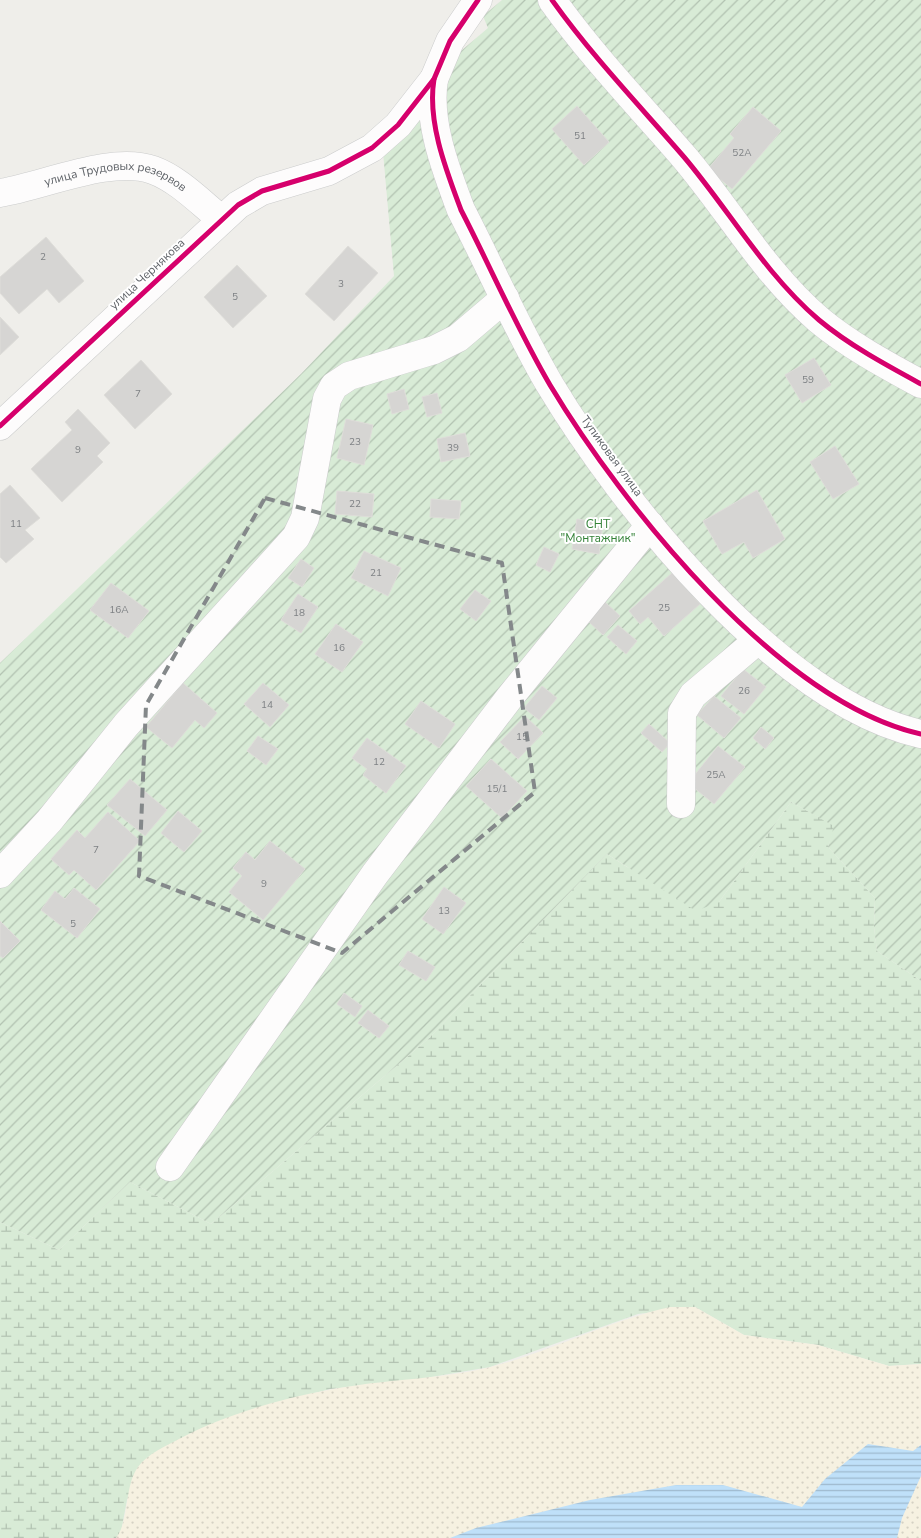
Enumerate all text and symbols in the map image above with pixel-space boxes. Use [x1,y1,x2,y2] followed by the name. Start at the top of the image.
[574,129,586,143] house number: 51
[732,146,752,160] house number: 52А
[42,158,190,195] street label: улица Трудовых резервов
[106,235,188,313] street label: улица Чернякова
[40,250,46,264] house number: 2
[338,277,344,291] house number: 3
[232,290,238,304] house number: 5
[802,373,814,387] house number: 59
[135,387,141,401] house number: 7
[577,413,647,499] street label: Тупиковая улица
[349,435,361,449] house number: 23
[447,441,459,455] house number: 39
[75,443,81,457] house number: 9
[349,497,361,511] house number: 22
[560,516,636,546] park label: СНТ "Монтажник"
[10,517,22,531] house number: 11
[370,566,382,580] house number: 21
[658,601,670,615] house number: 25
[109,603,129,617] house number: 16А
[293,606,305,620] house number: 18
[333,641,345,655] house number: 16
[738,684,750,698] house number: 26
[261,698,273,712] house number: 14
[516,730,528,744] house number: 15
[373,755,385,769] house number: 12
[706,768,726,782] house number: 25А
[487,782,507,796] house number: 15/1
[93,843,99,857] house number: 7
[261,877,267,891] house number: 9
[438,904,450,918] house number: 13
[70,917,76,931] house number: 5

